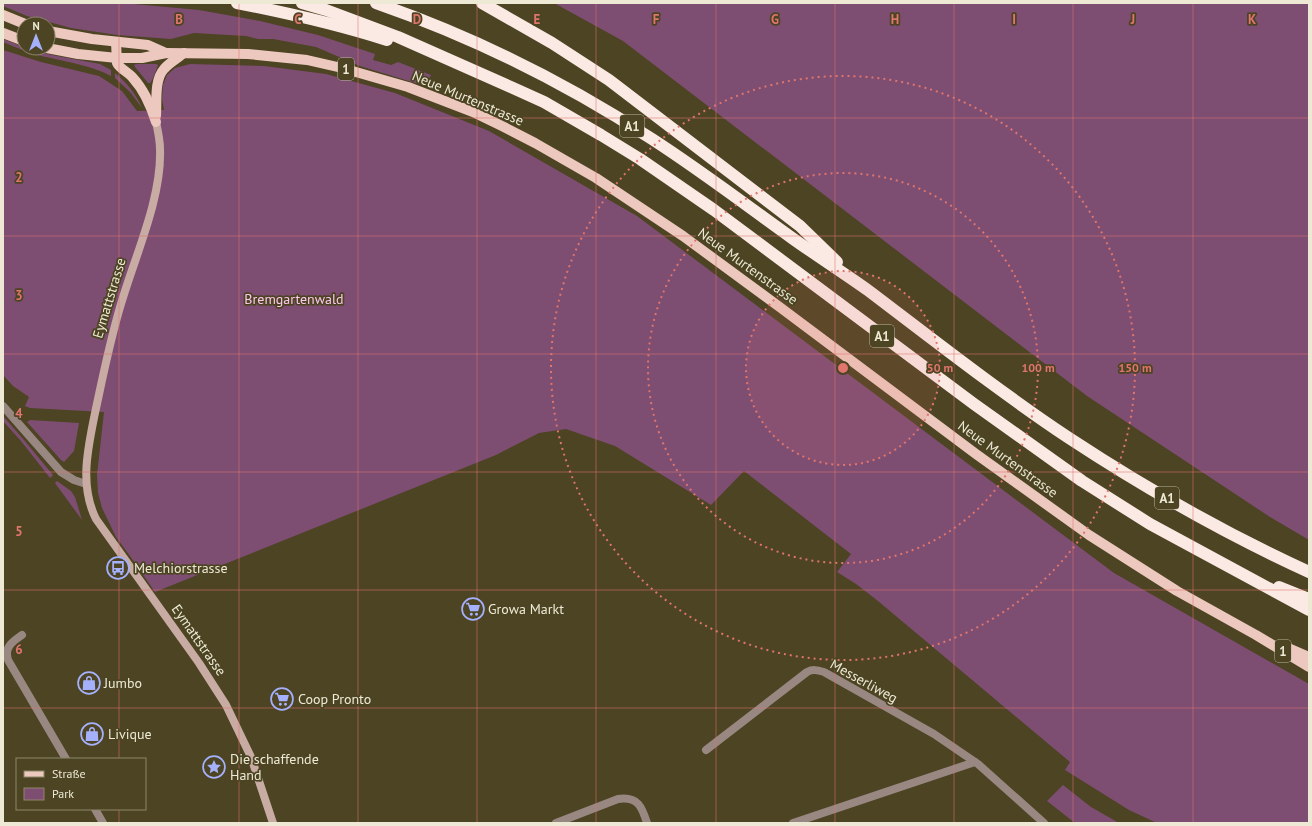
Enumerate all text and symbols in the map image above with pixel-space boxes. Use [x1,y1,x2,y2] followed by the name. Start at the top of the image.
[175,11,183,28] text: B
[294,11,302,28] text: C
[413,11,421,28] text: D
[534,11,541,28] text: E
[653,11,660,28] text: F
[771,11,779,28] text: G
[891,11,899,28] text: H
[1012,11,1016,28] text: I
[1130,11,1135,28] text: J
[1248,11,1256,28] text: K
[16,16,56,56] north arrow
[32,19,40,33] text: N
[338,58,354,80] road number: 1
[410,66,526,130] street label: Neue Murtenstrasse
[620,115,644,137] road number: A1
[15,169,23,186] text: 2
[694,224,802,308] street label: Neue Murtenstrasse
[88,256,130,340] street label: Eymattstrasse
[15,287,23,304] text: 3
[244,290,344,308] park label: Bremgartenwald
[870,325,894,347] road number: A1
[927,360,953,375] text: 50 m
[1021,360,1055,375] text: 100 m
[1118,360,1152,375] text: 150 m
[836,361,850,375] centre of rings
[15,405,23,422] text: 4
[954,417,1062,501] street label: Neue Murtenstrasse
[1155,487,1179,509] road number: A1
[15,523,23,540] text: 5
[105,555,131,581] bus stop icon: Melchiorstrasse
[134,559,228,577] place label: Melchiorstrasse
[460,596,486,622] supermarket icon: Growa Markt
[488,600,564,618] place label: Growa Markt
[168,601,230,679] street label: Eymattstrasse
[1275,640,1291,662] road number: 1
[15,641,23,658] text: 6
[827,655,901,707] street label: Messerliweg
[76,670,102,696] shop icon: Jumbo
[103,674,142,692] place label: Jumbo
[269,686,295,712] supermarket icon: Coop Pronto
[298,690,371,708] place label: Coop Pronto
[79,721,105,747] shop icon: Livique
[108,725,152,743] place label: Livique
[230,750,319,784] place label: Die schaffende Hand
[201,754,227,780] place icon: Die schaffende Hand
[16,758,146,810] legend
[52,766,86,781] text: Straße
[52,786,74,801] text: Park

